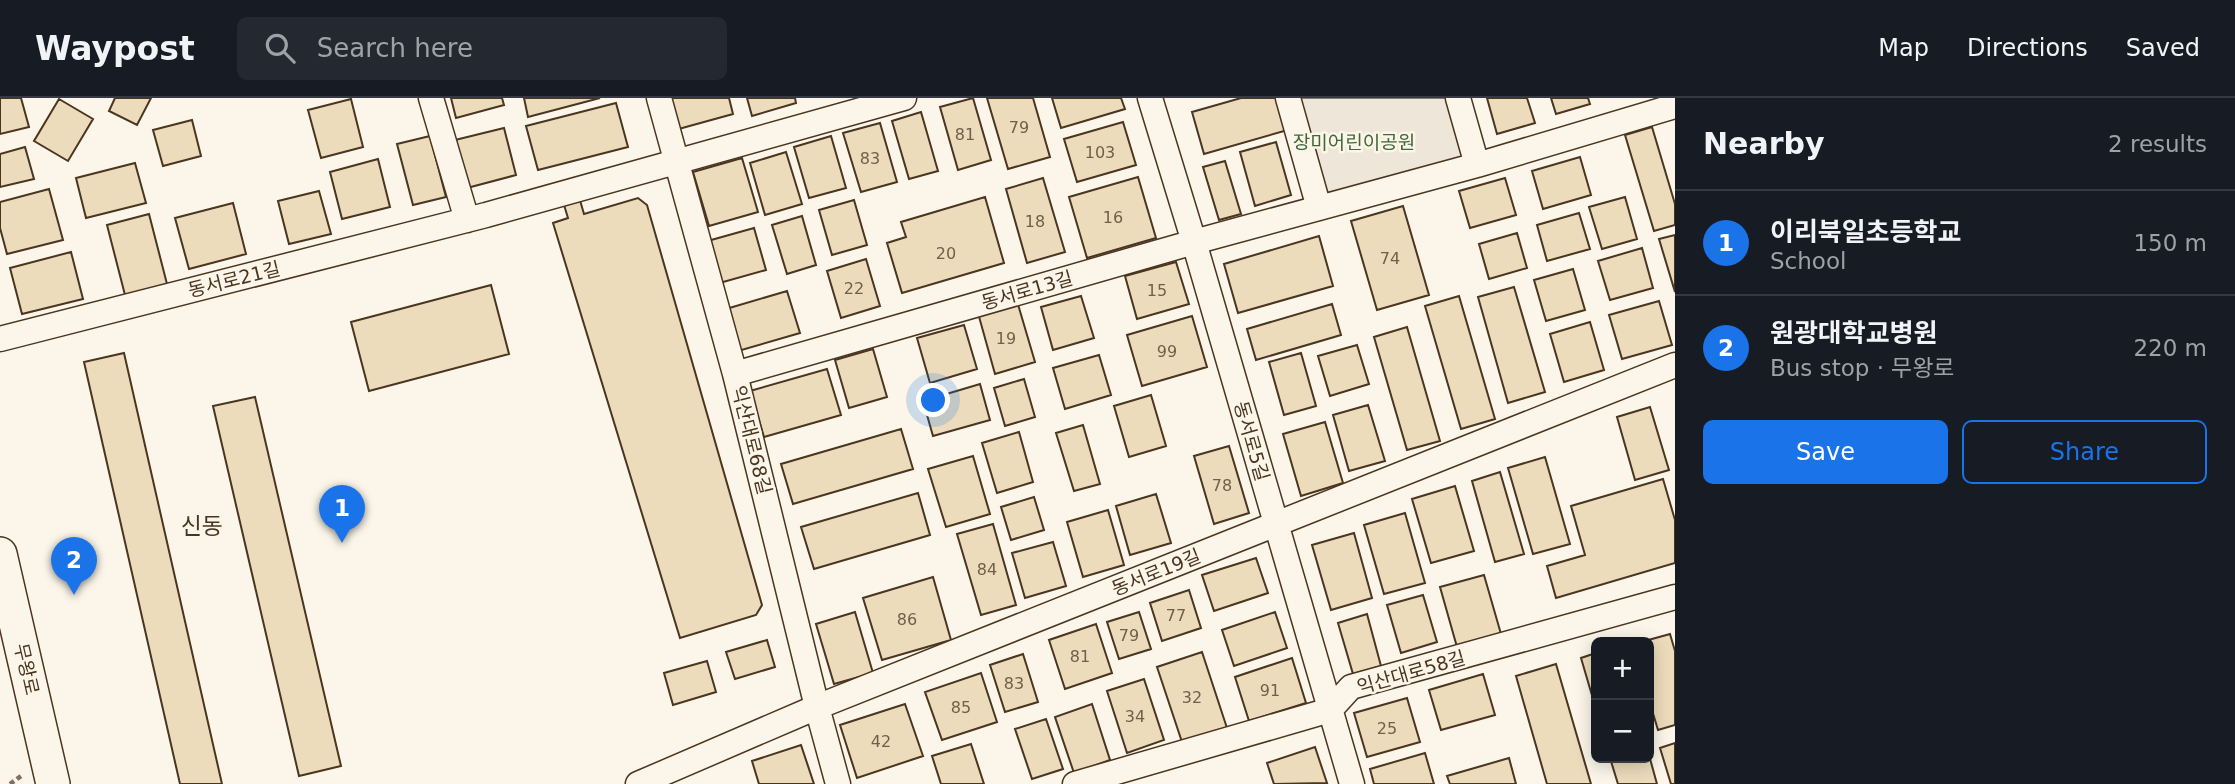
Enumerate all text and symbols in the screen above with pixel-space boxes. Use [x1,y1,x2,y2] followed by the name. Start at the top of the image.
[237,17,727,80] search box
[35,29,195,68] text: Waypost
[261,29,299,67] icon: search
[317,33,473,63] text: Search here
[1878,34,1929,62] text: Map
[1967,34,2088,62] text: Directions
[2126,34,2200,62] text: Saved
[1009,118,1029,137] house number: 79
[955,125,975,144] house number: 81
[1703,126,1825,161] text: Nearby
[1293,131,1415,153] park label: 장미어린이공원
[2108,131,2207,157] text: 2 results
[1085,143,1115,162] house number: 103
[860,149,880,168] house number: 83
[1103,208,1123,227] house number: 16
[1025,212,1045,231] house number: 18
[1770,217,1961,247] text: 이리북일초등학교
[1718,230,1734,256] text: 1
[2133,230,2207,256] text: 150 m
[936,244,956,263] house number: 20
[1770,248,1846,274] text: School
[1380,249,1400,268] house number: 74
[186,257,282,301] street label: 동서로21길
[979,266,1075,314] street label: 동서로13길
[844,279,864,298] house number: 22
[1147,281,1167,300] house number: 15
[1770,318,1937,348] text: 원광대학교병원
[996,329,1016,348] house number: 19
[1718,335,1734,361] text: 2
[2133,335,2207,361] text: 220 m
[1157,342,1177,361] house number: 99
[1770,355,1955,381] text: Bus stop · 무왕로
[728,383,776,497] street label: 익산대로68길
[916,383,950,417] your location
[1230,399,1274,483] street label: 동서로5길
[1703,420,1948,484] button: Save
[1962,420,2207,484] button: Share
[1212,476,1232,495] house number: 78
[319,485,365,543] pin: 1
[181,513,223,539] district label: 신동
[51,537,97,595] pin: 2
[1108,544,1204,600] street label: 동서로19길
[977,560,997,579] house number: 84
[1166,606,1186,625] house number: 77
[897,610,917,629] house number: 86
[1119,626,1139,645] house number: 79
[1591,637,1654,763] map controls
[1591,637,1654,700] button: +
[10,641,44,697] street label: 무왕로
[1354,646,1468,698] street label: 익산대로58길
[1070,647,1090,666] house number: 81
[1004,674,1024,693] house number: 83
[1260,681,1280,700] house number: 91
[1182,688,1202,707] house number: 32
[951,698,971,717] house number: 85
[1591,700,1654,763] button: −
[1125,707,1145,726] house number: 34
[1377,719,1397,738] house number: 25
[871,732,891,751] house number: 42

